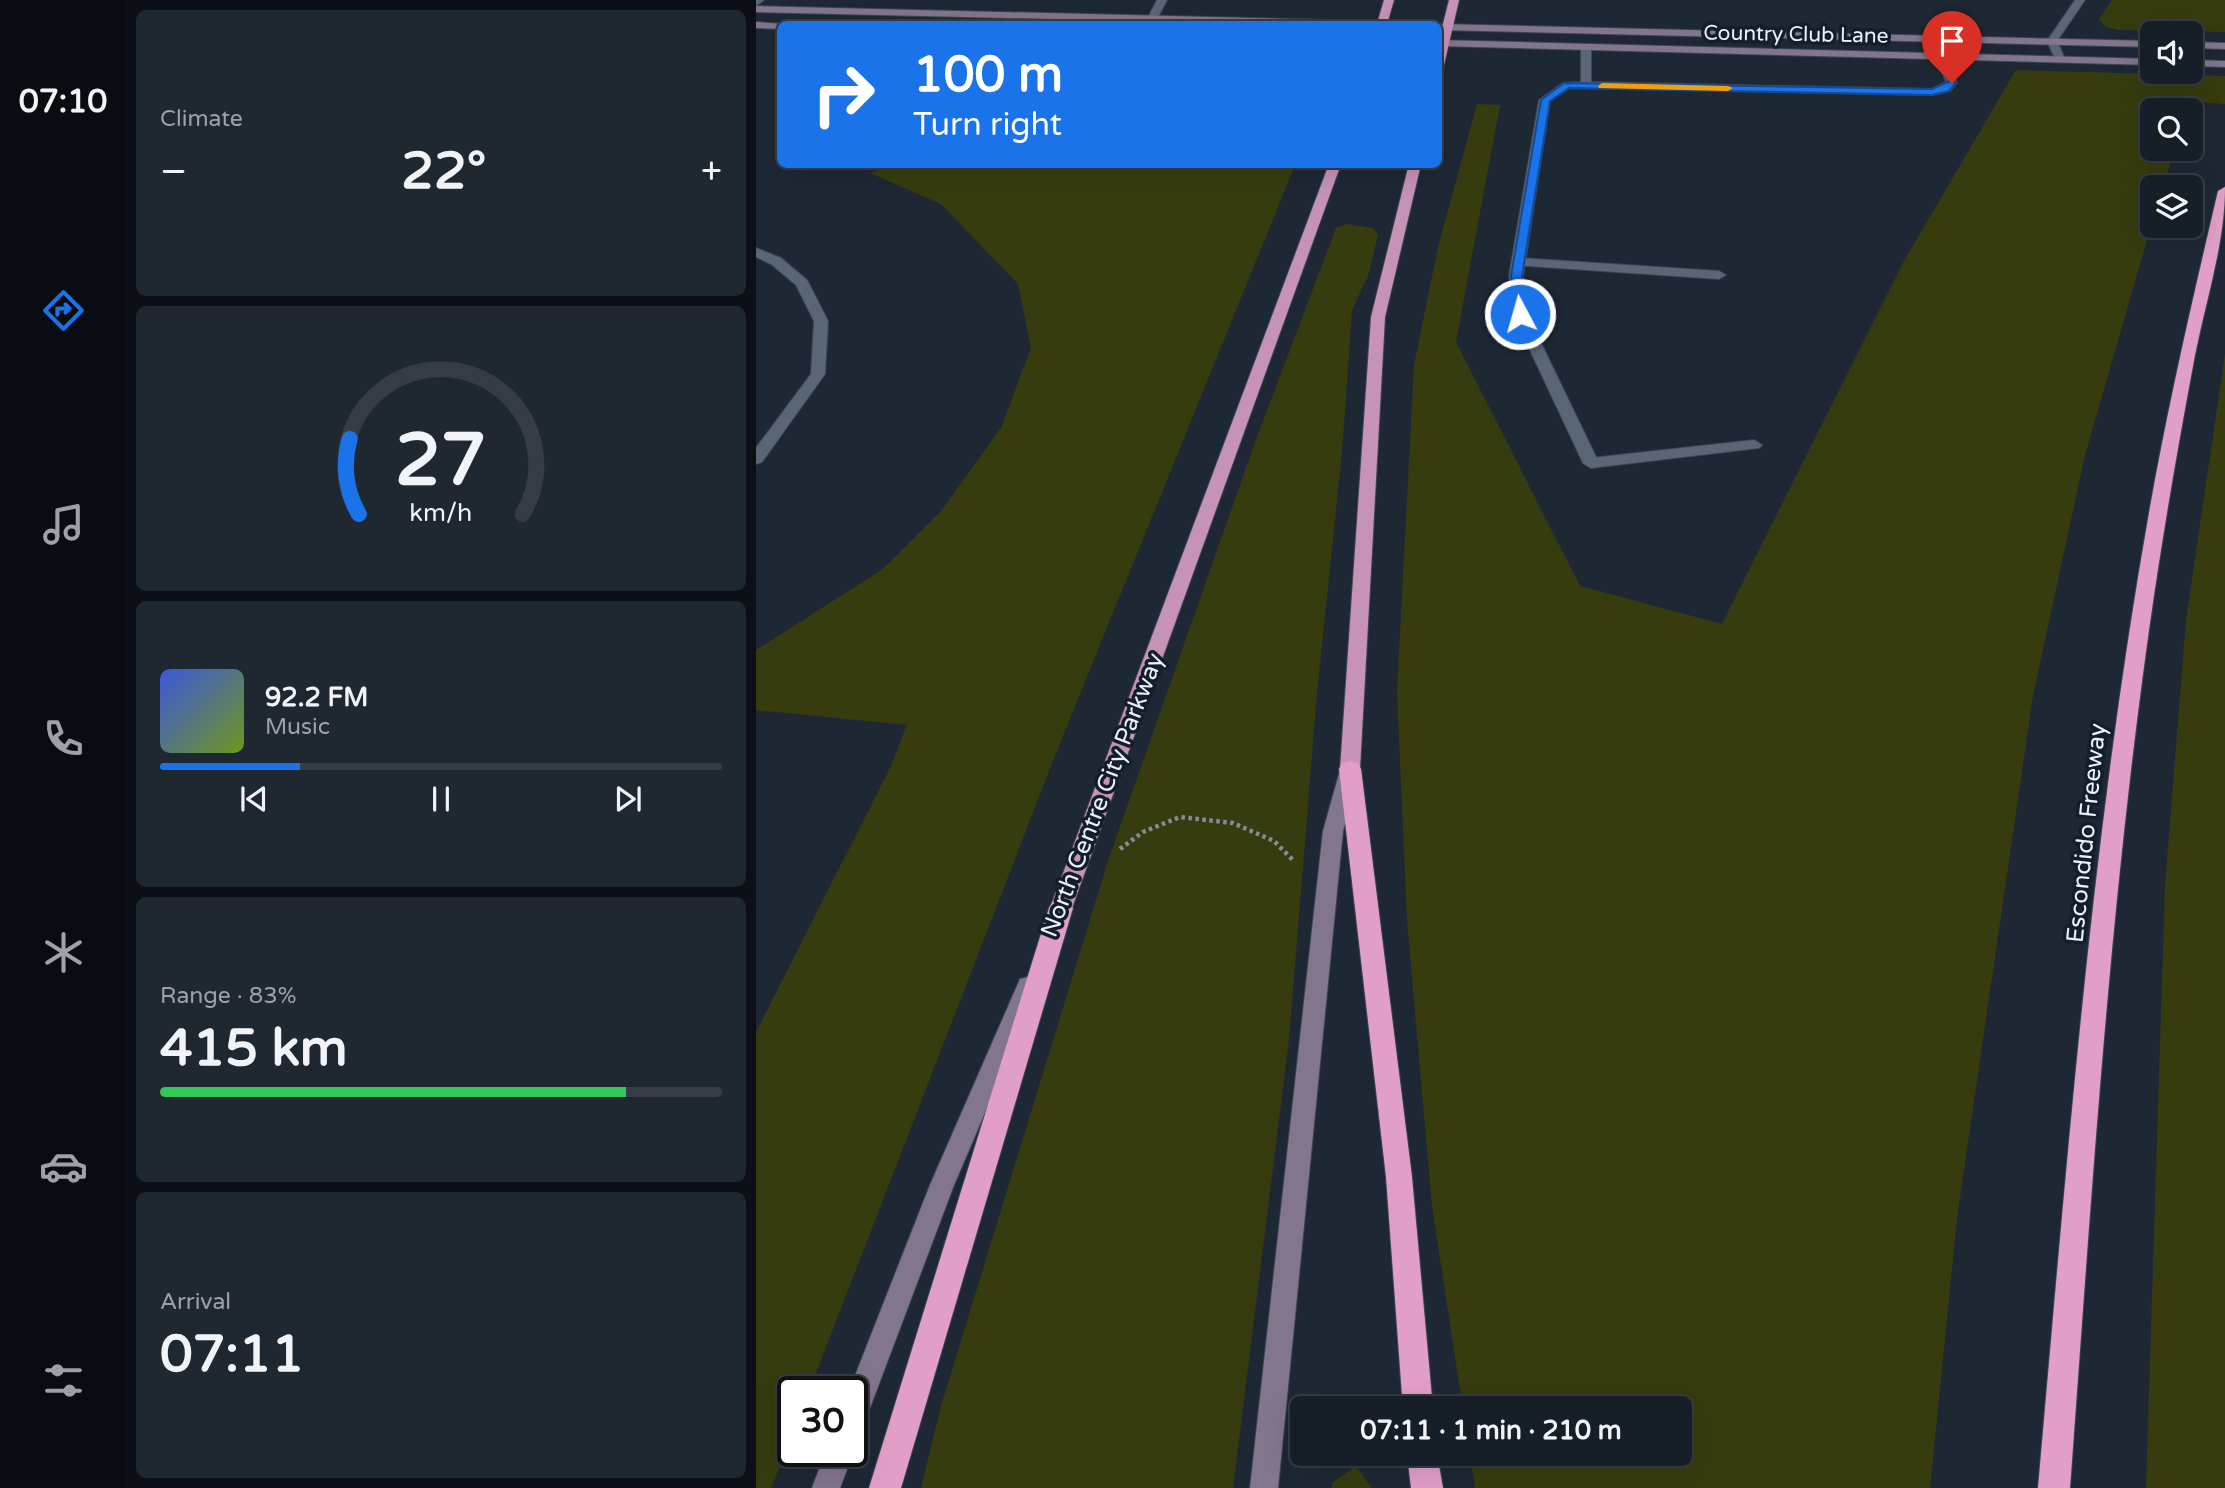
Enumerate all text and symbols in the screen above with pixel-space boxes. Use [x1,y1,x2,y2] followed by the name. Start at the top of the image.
[1922,11,1982,83] pin
[1703,20,1889,49] street label: Country Club Lane
[2140,21,2203,238] map controls
[2140,21,2203,84] button: sound
[1933,22,1971,60] icon: arrive
[913,46,1063,105] text: 100 m
[798,49,889,140] icon: right
[19,83,107,121] text: 07:10
[2140,98,2203,161] button: search
[160,105,243,133] text: Climate
[913,106,1062,144] text: Turn right
[401,140,486,203] text: 22°
[160,149,187,195] text: −
[701,149,722,195] text: +
[2140,175,2203,238] button: layers
[1483,277,1557,351] position arrow
[39,286,88,335] icon: directions
[395,418,487,506] text: 27
[410,498,472,528] text: km/h
[39,500,88,549] icon: music
[1035,649,1170,941] street label: North Centre City Parkway
[265,682,368,713] text: 92.2 FM
[265,713,330,741] text: Music
[39,714,88,763] icon: phone
[2061,722,2112,944] street label: Escondido Freeway
[235,780,273,818] icon: previous
[422,780,460,818] icon: pause
[609,780,647,818] icon: next
[39,928,88,977] icon: climate
[160,982,296,1010] text: Range · 83%
[160,1017,348,1080] text: 415 km
[39,1142,88,1191] icon: car
[160,1288,231,1316] text: Arrival
[160,1323,304,1386] text: 07:11
[39,1356,88,1405] icon: filters
[777,1376,868,1467] speed limit sign: 30
[1360,1415,1622,1446] text: 07:11 · 1 min · 210 m

